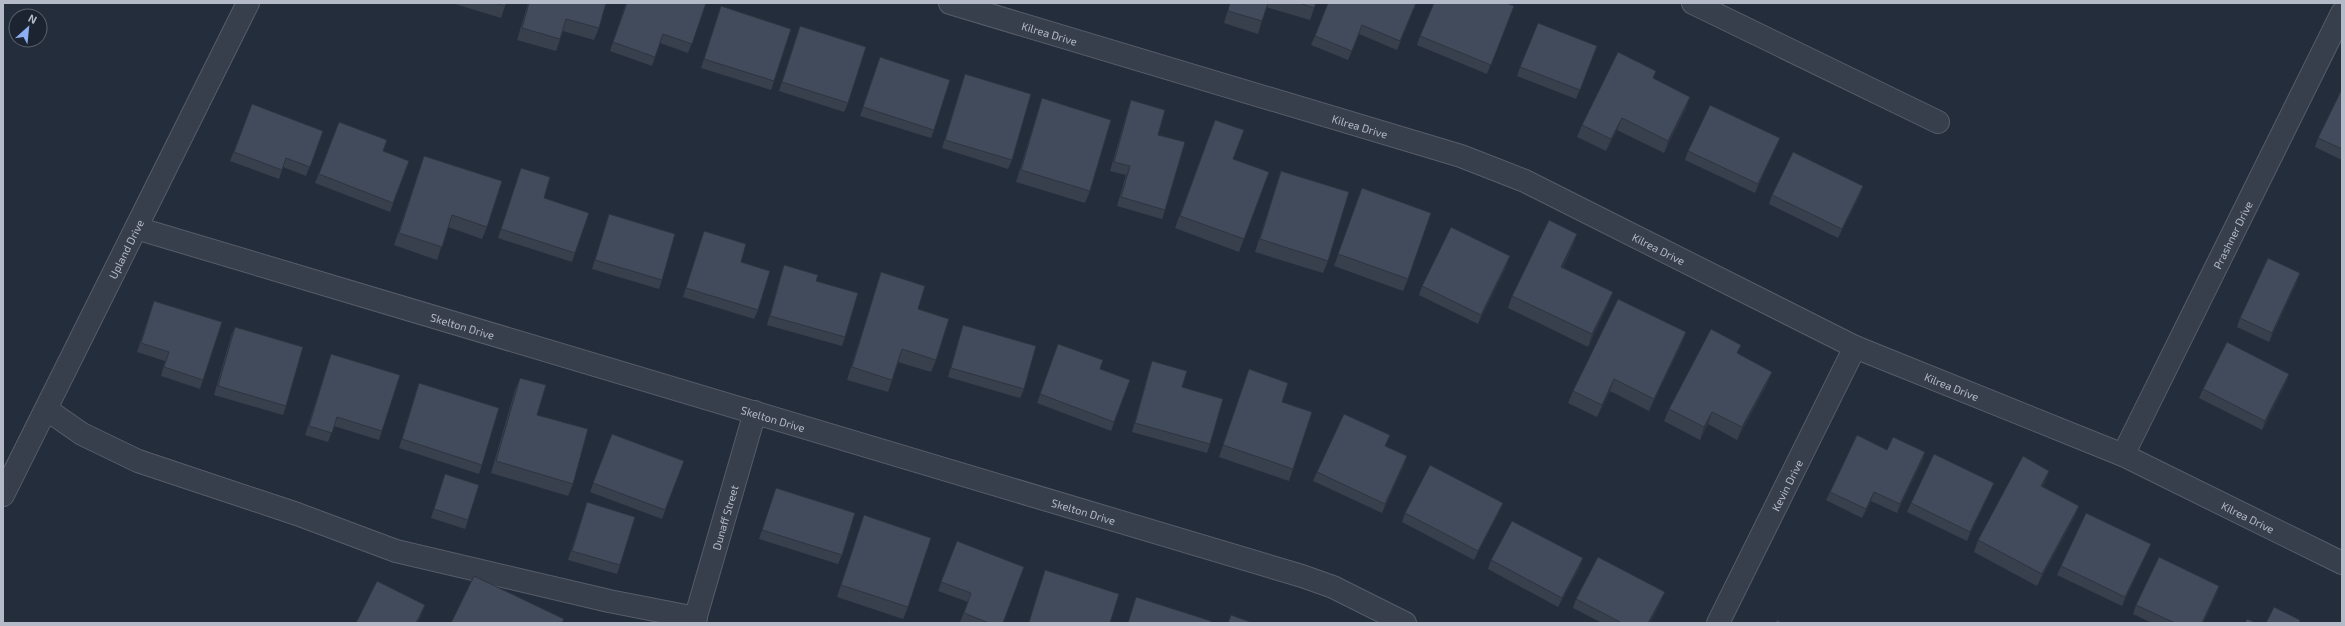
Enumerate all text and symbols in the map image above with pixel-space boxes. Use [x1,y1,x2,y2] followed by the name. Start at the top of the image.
[8,8,48,48] north arrow
[26,11,39,26] text: N
[1020,18,1079,47] street label: Kilrea Drive
[1331,111,1389,140] street label: Kilrea Drive
[2210,198,2255,271] street label: Prashner Drive
[105,217,146,281] street label: Upland Drive
[1630,230,1688,267] street label: Kilrea Drive
[429,310,496,341] street label: Skelton Drive
[1923,369,1981,403] street label: Kilrea Drive
[740,402,807,434] street label: Skelton Drive
[1768,457,1805,513] street label: Kevin Drive
[709,483,740,551] street label: Dunaff Street
[1050,495,1117,527] street label: Skelton Drive
[2220,498,2277,535] street label: Kilrea Drive

